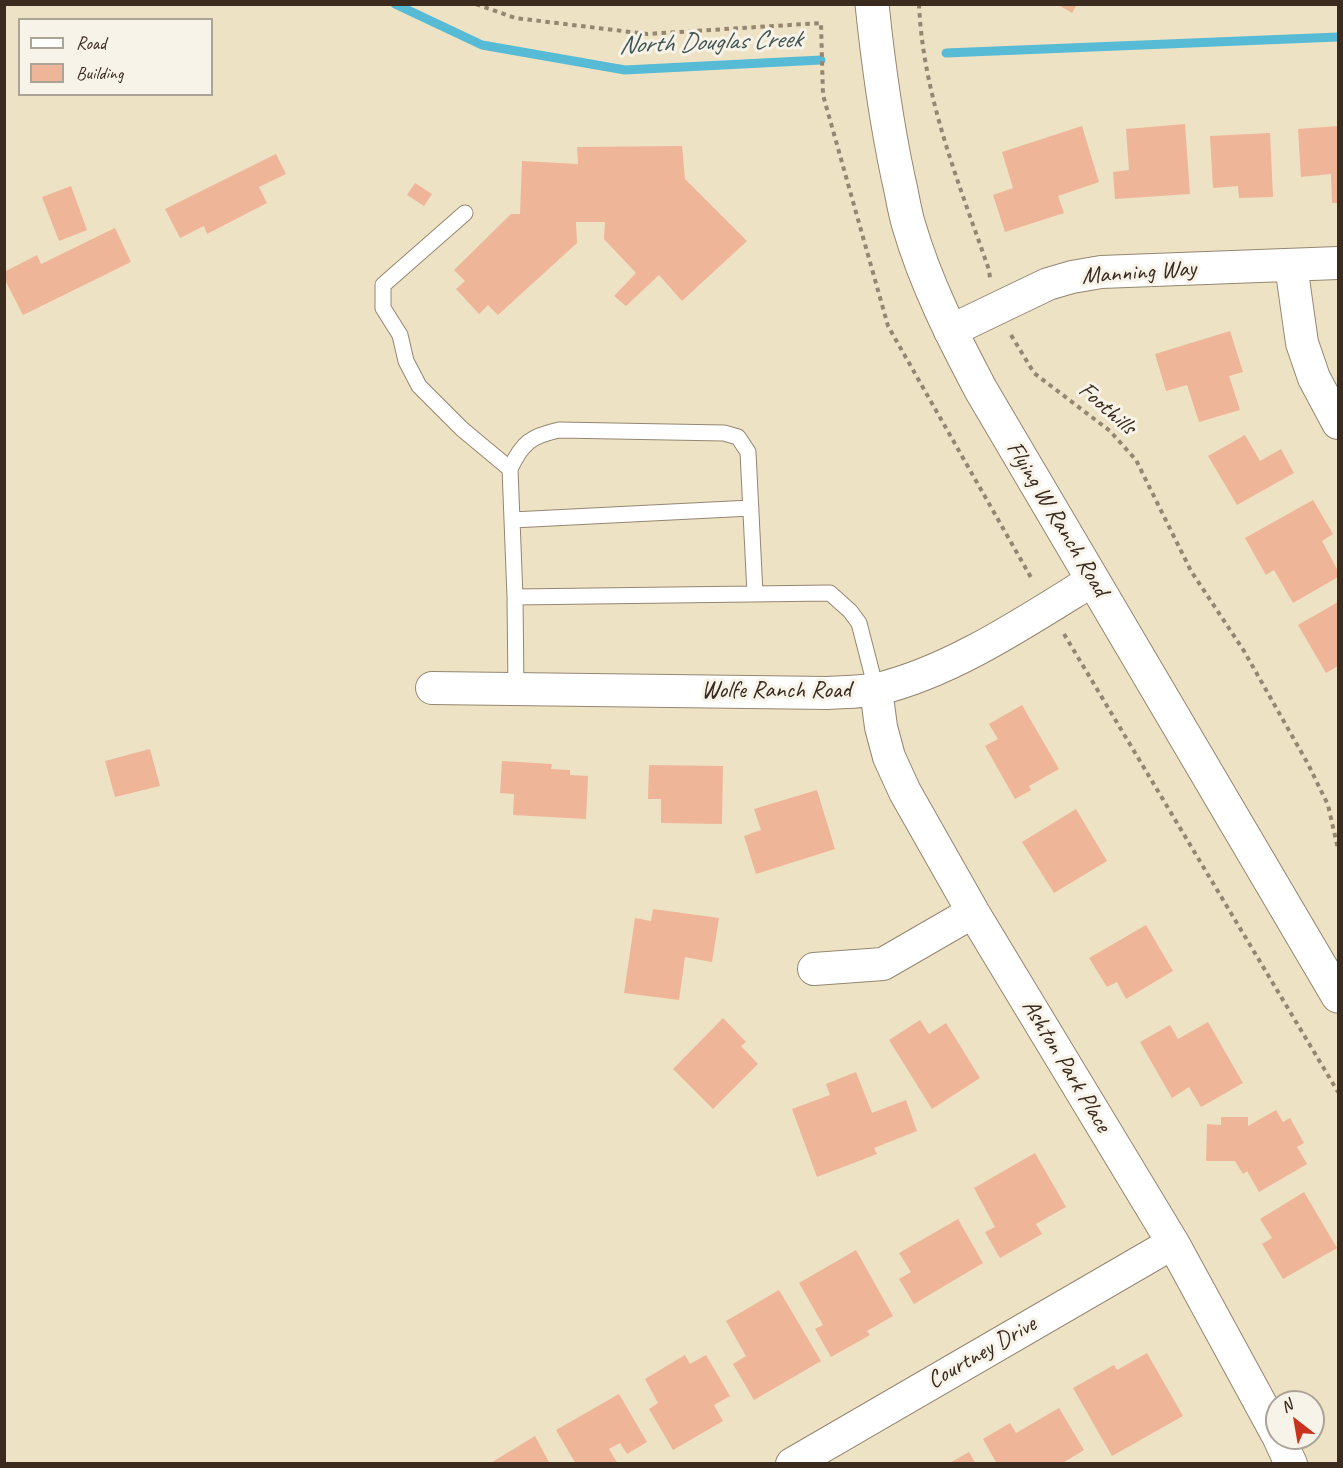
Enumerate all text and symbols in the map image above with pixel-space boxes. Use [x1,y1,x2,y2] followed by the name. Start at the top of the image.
[18,18,213,96] legend
[618,24,802,62] water label: North Douglas Creek
[76,32,106,54] text: Road
[76,62,123,84] text: Building
[1081,255,1197,291] street label: Manning Way
[1072,376,1142,442] street label: Foothills
[999,436,1115,602] street label: Flying W Ranch Road
[701,677,851,705] street label: Wolfe Ranch Road
[1015,994,1117,1138] street label: Ashton Park Place
[922,1310,1042,1396] street label: Courtney Drive
[1265,1390,1325,1450] north arrow
[1277,1395,1296,1417] text: N

